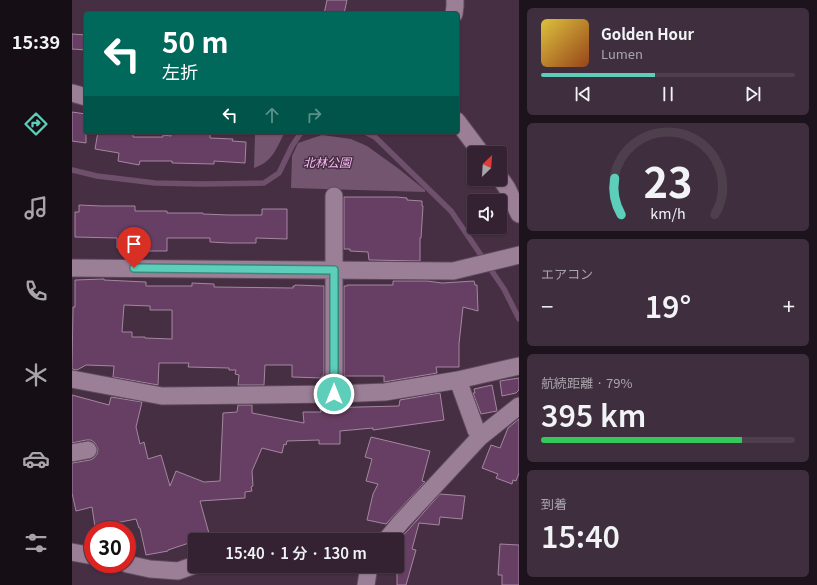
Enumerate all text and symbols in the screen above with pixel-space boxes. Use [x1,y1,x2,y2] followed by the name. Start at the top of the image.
[162,21,228,61] text: 50 m
[601,23,694,44] text: Golden Hour
[12,28,60,54] text: 15:39
[96,28,148,80] icon: left
[601,44,643,63] text: Lumen
[162,58,198,84] text: 左折
[572,83,594,105] icon: previous
[657,83,679,105] icon: pause
[742,83,764,105] icon: next
[219,104,241,126] icon: left
[261,104,283,126] icon: ahead
[303,104,325,126] icon: right
[22,110,50,138] icon: directions
[467,146,507,186] north arrow
[467,146,507,234] map controls
[643,150,693,210] text: 23
[303,153,353,170] park label: 北林公園
[22,194,50,222] icon: music
[467,194,507,234] button: sound
[650,202,686,223] text: km/h
[117,227,151,268] pin
[123,233,145,255] icon: arrive
[541,264,593,283] text: エアコン
[22,277,50,305] icon: phone
[645,283,691,327] text: 19°
[541,289,553,321] text: −
[783,289,795,321] text: +
[22,361,50,389] icon: climate
[313,373,355,415] position arrow
[541,373,633,392] text: 航続距離 · 79%
[541,392,646,436] text: 395 km
[22,445,50,473] icon: car
[541,494,567,513] text: 到着
[541,513,620,557] text: 15:40
[84,521,136,573] speed limit sign: 30
[22,529,50,557] icon: filters
[225,542,367,563] text: 15:40 · 1 分 · 130 m

